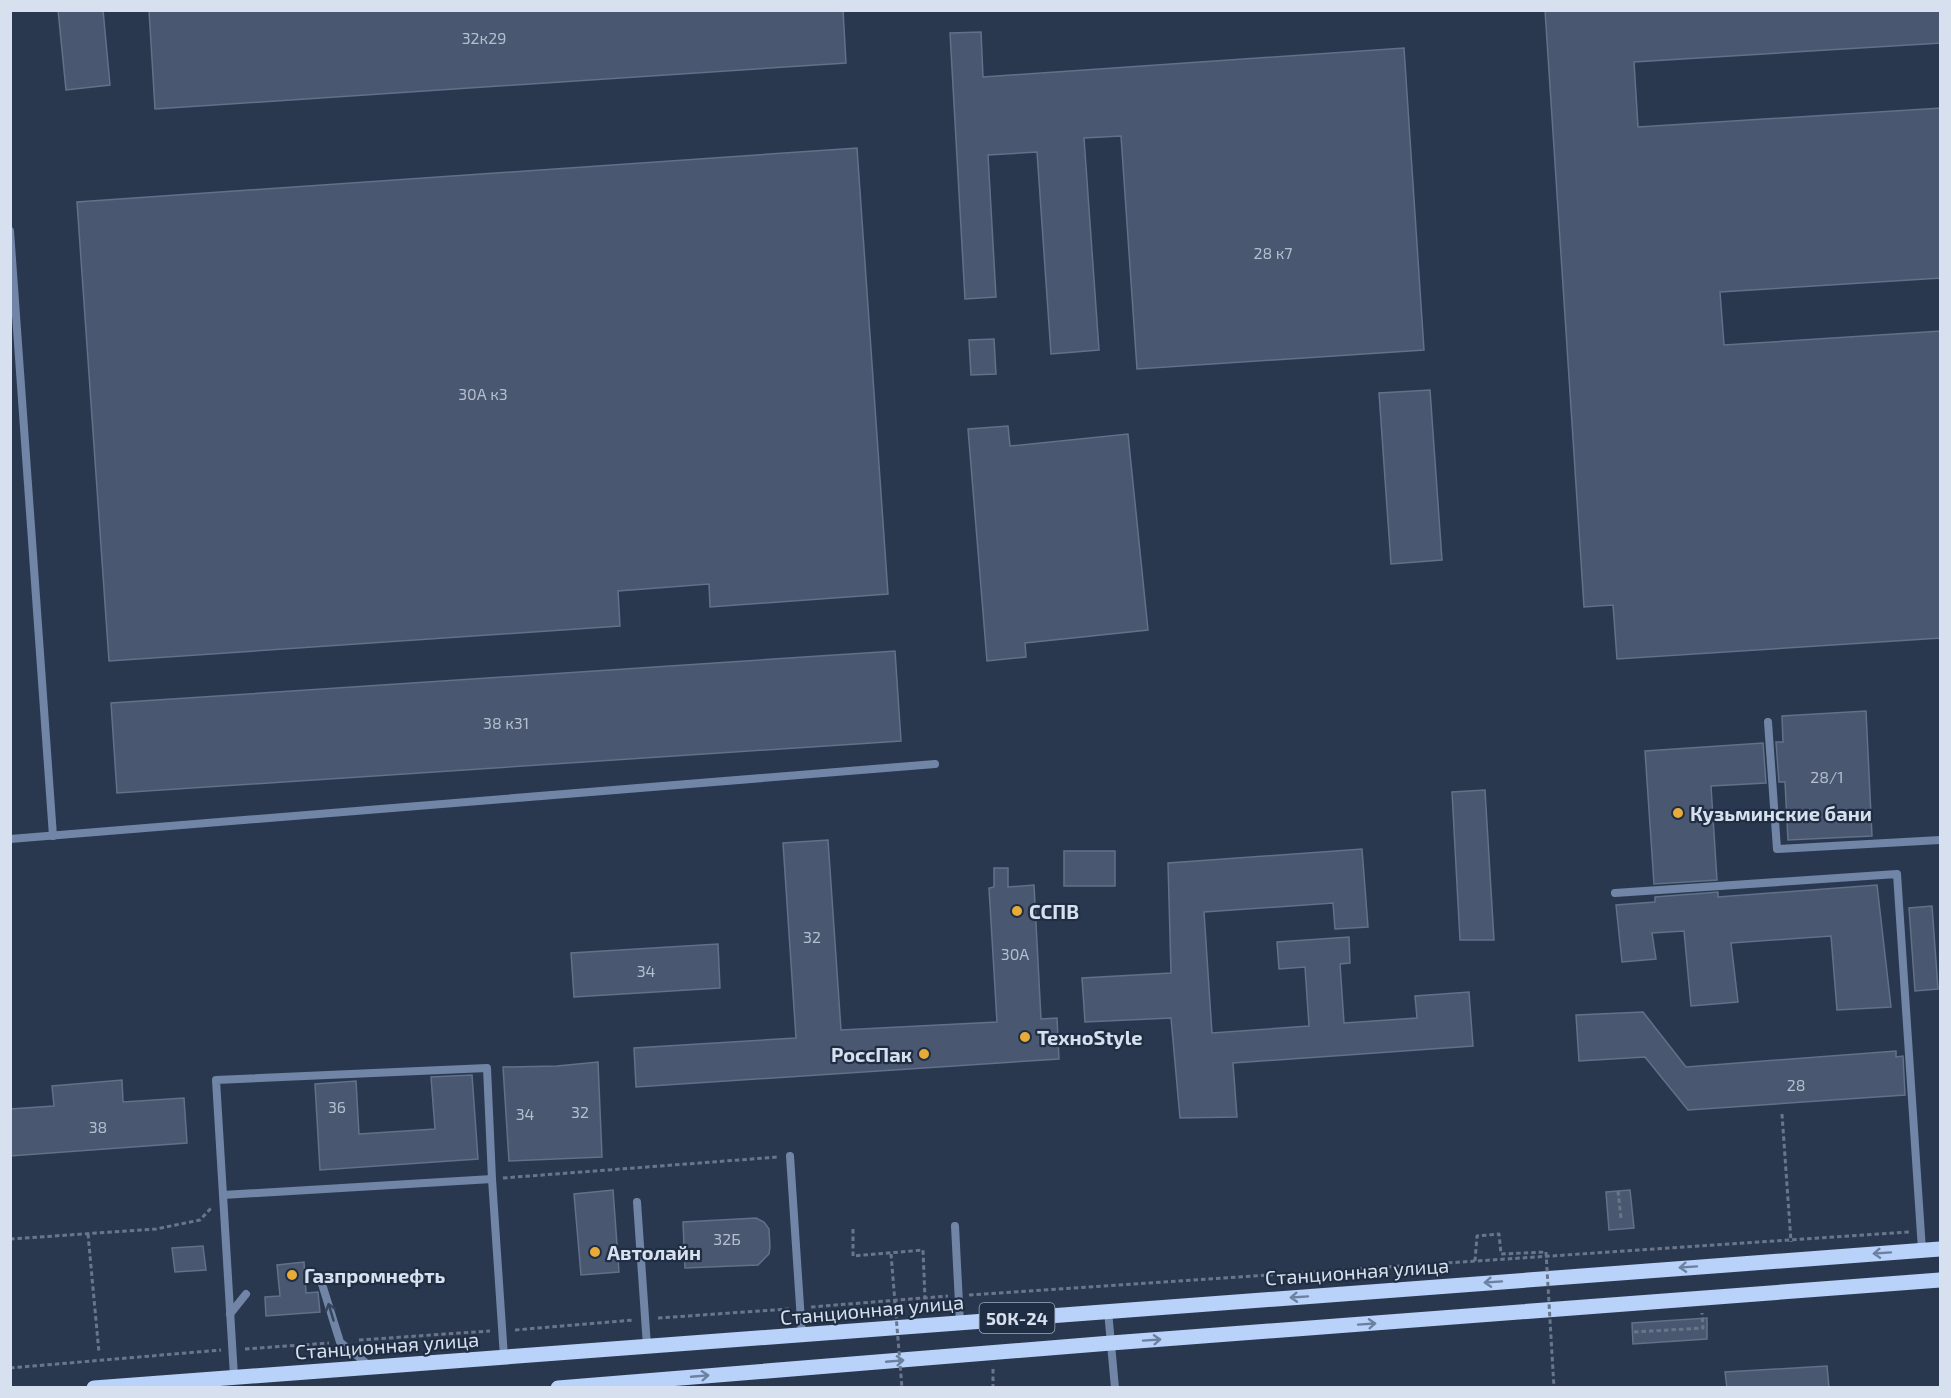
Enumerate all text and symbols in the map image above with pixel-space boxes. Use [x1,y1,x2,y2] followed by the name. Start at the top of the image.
[462,28,506,47] house number: 32к29
[1253,243,1293,262] house number: 28 к7
[458,384,508,403] house number: 30А к3
[483,713,529,732] house number: 38 к31
[1810,767,1844,786] house number: 28/1
[1690,801,1872,825] place label: Кузьминские бани
[1671,806,1685,820] marker: Кузьминские бани
[1029,899,1079,923] place label: ССПВ
[1010,904,1024,918] marker: ССПВ
[803,927,821,946] house number: 32
[1001,944,1029,963] house number: 30А
[637,961,656,980] house number: 34
[1037,1025,1143,1050] place label: ТехноStyle
[1018,1030,1032,1044] marker: ТехноStyle
[831,1042,912,1066] place label: РоссПак
[917,1047,931,1061] marker: РоссПак
[1787,1075,1805,1094] house number: 28
[328,1097,346,1116] house number: 36
[571,1102,589,1121] house number: 32
[516,1104,535,1123] house number: 34
[89,1117,107,1136] house number: 38
[713,1229,741,1248] house number: 32Б
[607,1240,701,1264] place label: Автолайн
[588,1245,602,1259] marker: Автолайн
[1873,1248,1893,1259] one-way arrow
[1264,1253,1450,1290] street label: Станционная улица
[1678,1262,1698,1273] one-way arrow
[304,1263,446,1287] place label: Газпромнефть
[285,1268,299,1282] marker: Газпромнефть
[1484,1277,1504,1288] one-way arrow
[779,1289,965,1330] street label: Станционная улица
[1289,1291,1309,1302] one-way arrow
[325,1303,336,1322] one-way arrow
[980,1303,1054,1333] road number: 50К-24
[1357,1318,1377,1329] one-way arrow
[294,1327,480,1364] street label: Станционная улица
[1141,1334,1161,1345] one-way arrow
[884,1355,904,1366] one-way arrow
[690,1370,710,1381] one-way arrow

